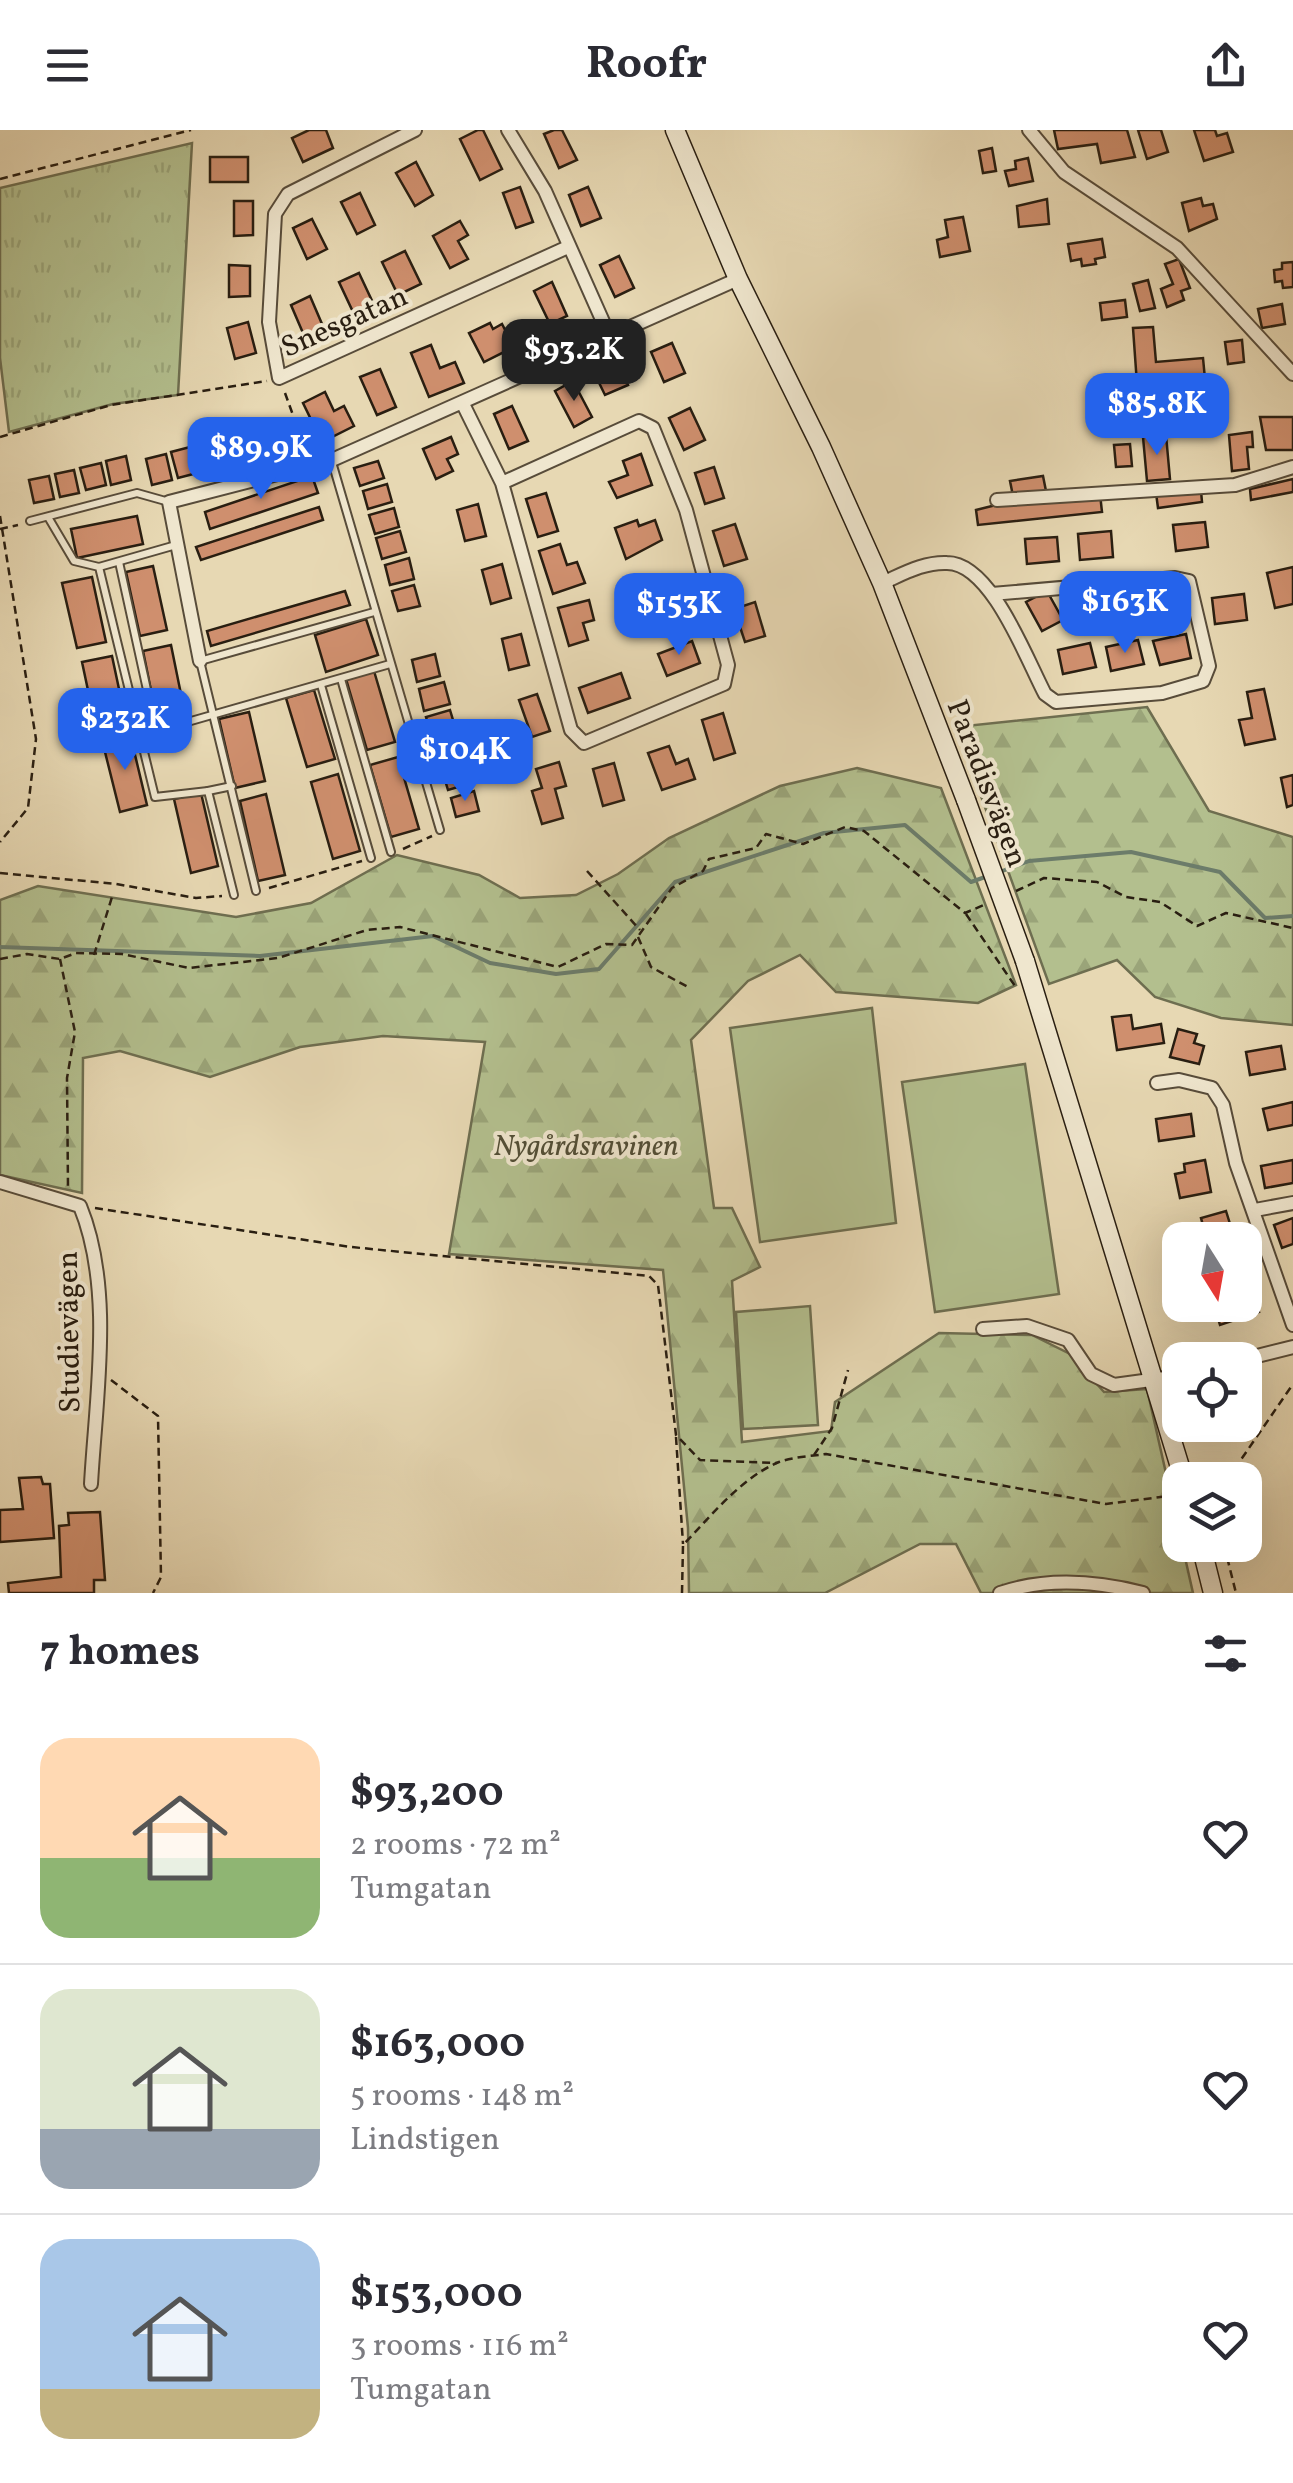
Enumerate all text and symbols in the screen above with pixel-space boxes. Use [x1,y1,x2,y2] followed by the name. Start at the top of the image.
[586,34,707,97] text: Roofr
[40,38,95,93] icon: menu
[1198,38,1253,93] icon: share
[275,276,415,369] street label: Snesgatan
[493,319,655,404] pin: $93.2K
[524,329,624,373] text: $93.2K
[1076,373,1238,458] pin: $85.8K
[1107,383,1207,427] text: $85.8K
[180,417,342,502] pin: $89.9K
[210,427,312,471] text: $89.9K
[1055,571,1195,656] pin: $163K
[609,573,749,658] pin: $153K
[1081,581,1169,625] text: $163K
[636,583,722,627] text: $153K
[55,688,195,773] pin: $232K
[935,694,1037,874] street label: Paradisvägen
[80,698,170,742] text: $232K
[395,719,535,804] pin: $104K
[419,729,511,773] text: $104K
[494,1126,678,1168] park label: Nygårdsravinen
[1162,1222,1262,1322] north arrow
[1162,1222,1262,1562] map controls
[48,1251,92,1413] street label: Studievägen
[1162,1342,1262,1442] button: locate
[1162,1462,1262,1562] button: layers
[40,1624,200,1683] text: 7 homes
[1198,1626,1253,1681] icon: filters
[350,1765,504,1824] text: $93,200
[120,1778,240,1898] icon: home
[1198,1811,1253,1866] icon: heart
[350,1824,561,1868] text: 2 rooms · 72 m²
[350,1868,492,1912] text: Tumgatan
[350,2016,525,2075] text: $163,000
[120,2029,240,2149] icon: home
[1198,2062,1253,2117] icon: heart
[350,2075,574,2119] text: 5 rooms · 148 m²
[350,2119,500,2163] text: Lindstigen
[350,2266,523,2325] text: $153,000
[120,2279,240,2399] icon: home
[1198,2312,1253,2367] icon: heart
[350,2325,569,2369] text: 3 rooms · 116 m²
[350,2369,492,2413] text: Tumgatan

